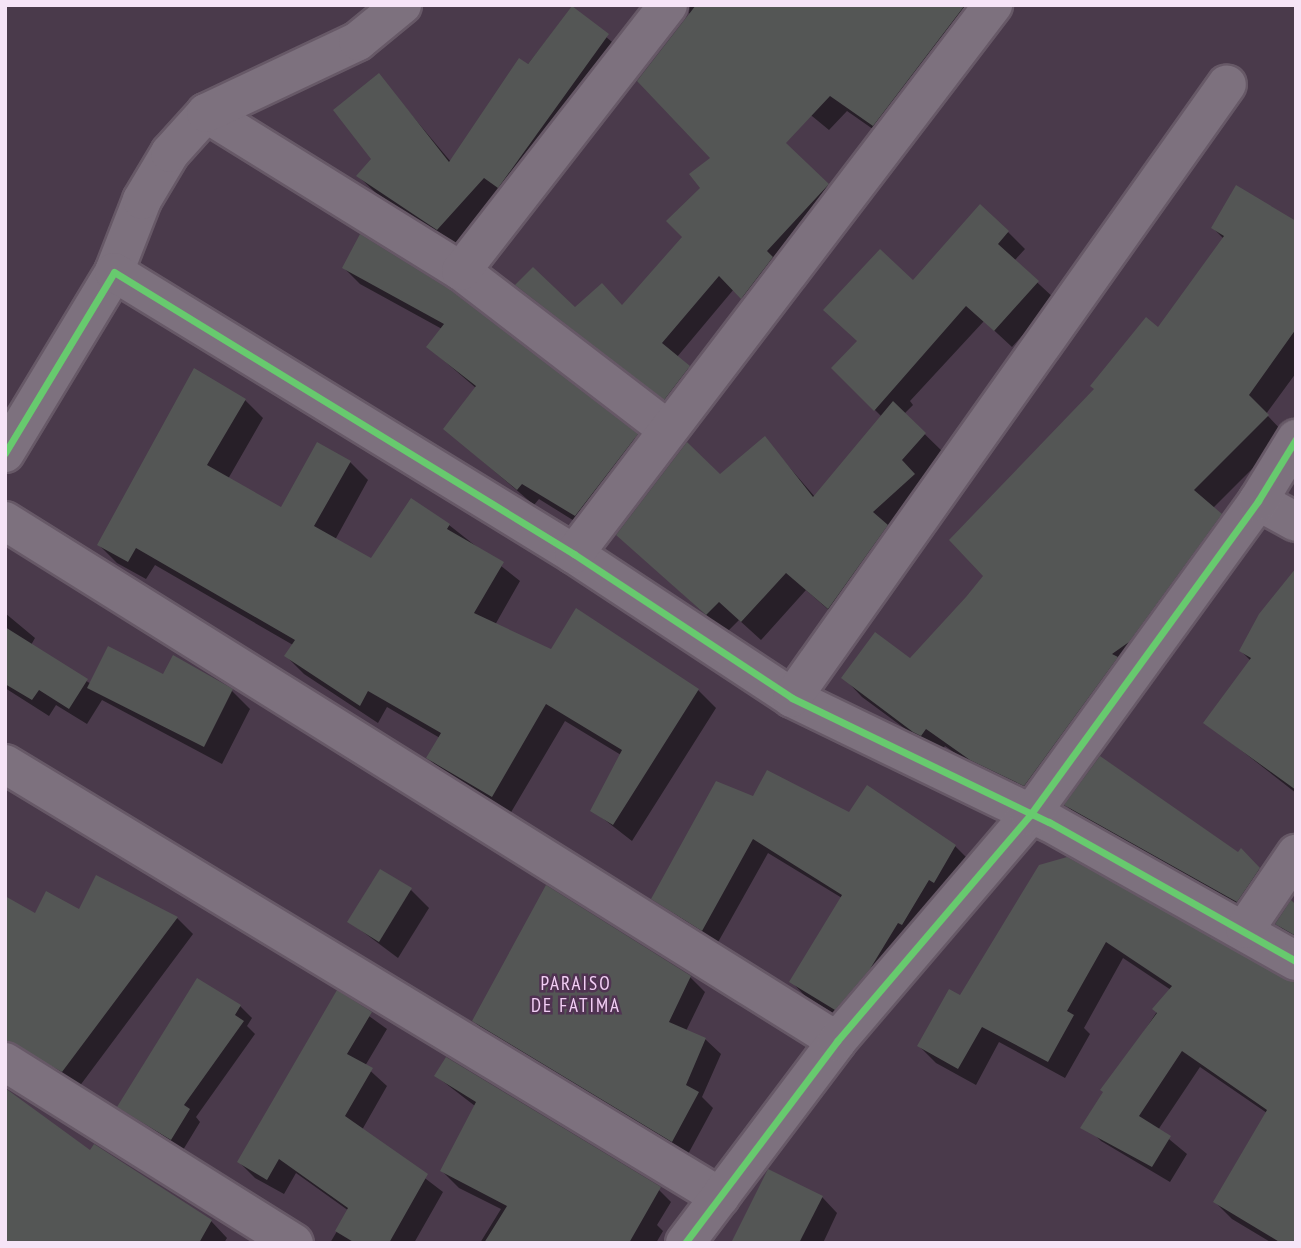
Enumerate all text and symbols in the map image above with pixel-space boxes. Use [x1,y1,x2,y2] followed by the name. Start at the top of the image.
[532,973,620,1017] district label: PARAISO DE FATIMA

